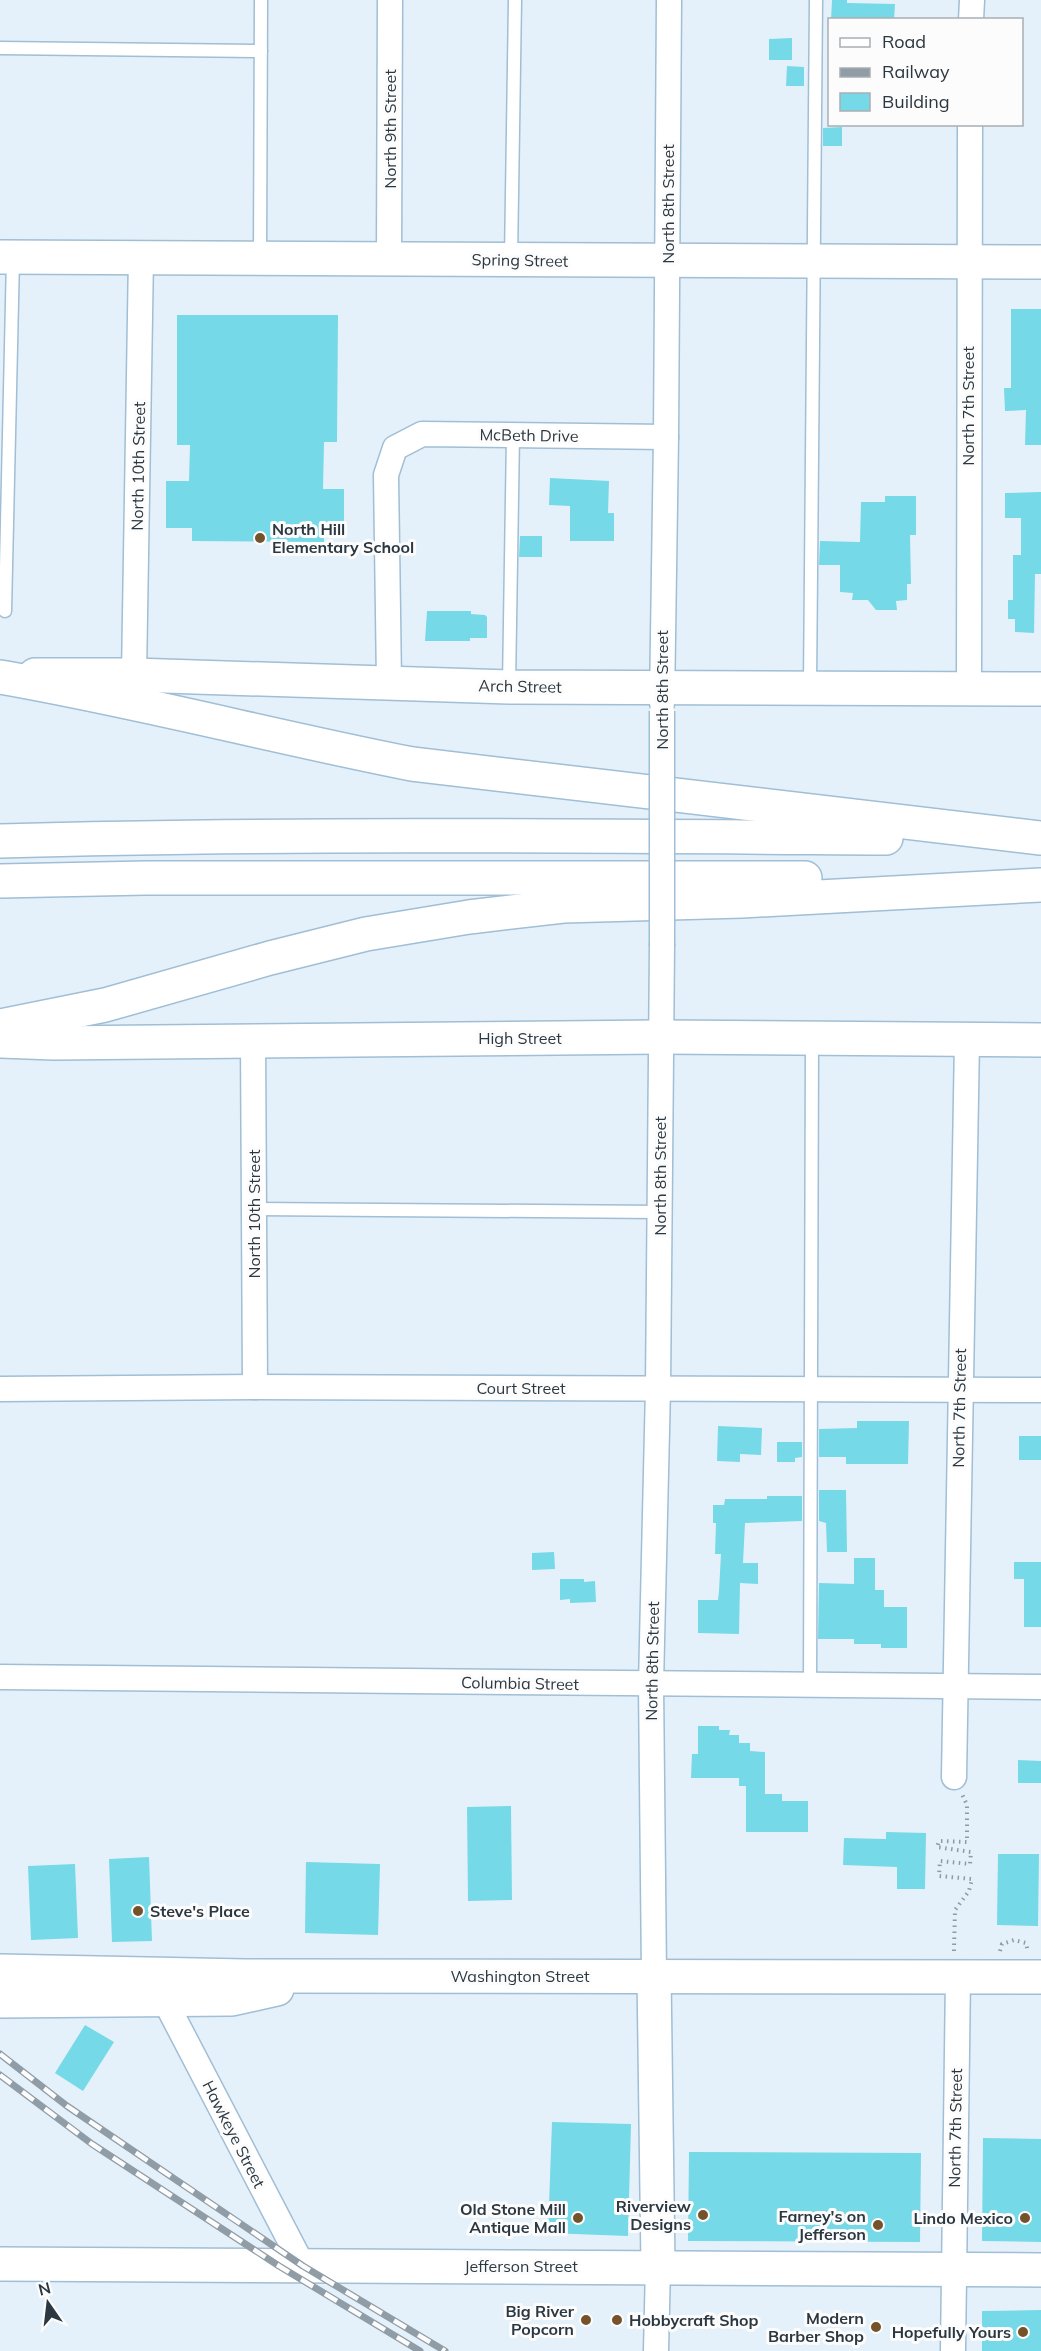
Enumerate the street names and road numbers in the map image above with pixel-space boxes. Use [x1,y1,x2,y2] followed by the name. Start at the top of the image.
[380,69,400,189] street label: North 9th Street
[658,144,678,264] street label: North 8th Street
[472,249,569,271] street label: Spring Street
[958,346,978,466] street label: North 7th Street
[127,401,149,531] street label: North 10th Street
[479,424,579,446] street label: McBeth Drive
[652,630,672,750] street label: North 8th Street
[478,675,562,697] street label: Arch Street
[478,1028,562,1048] street label: High Street
[650,1116,670,1236] street label: North 8th Street
[244,1149,264,1279] street label: North 10th Street
[948,1348,970,1468] street label: North 7th Street
[476,1378,566,1398] street label: Court Street
[641,1601,663,1721] street label: North 8th Street
[461,1672,580,1694] street label: Columbia Street
[450,1966,590,1986] street label: Washington Street
[944,2068,966,2188] street label: North 7th Street
[198,2077,270,2191] street label: Hawkeye Street
[464,2256,578,2276] street label: Jefferson Street

